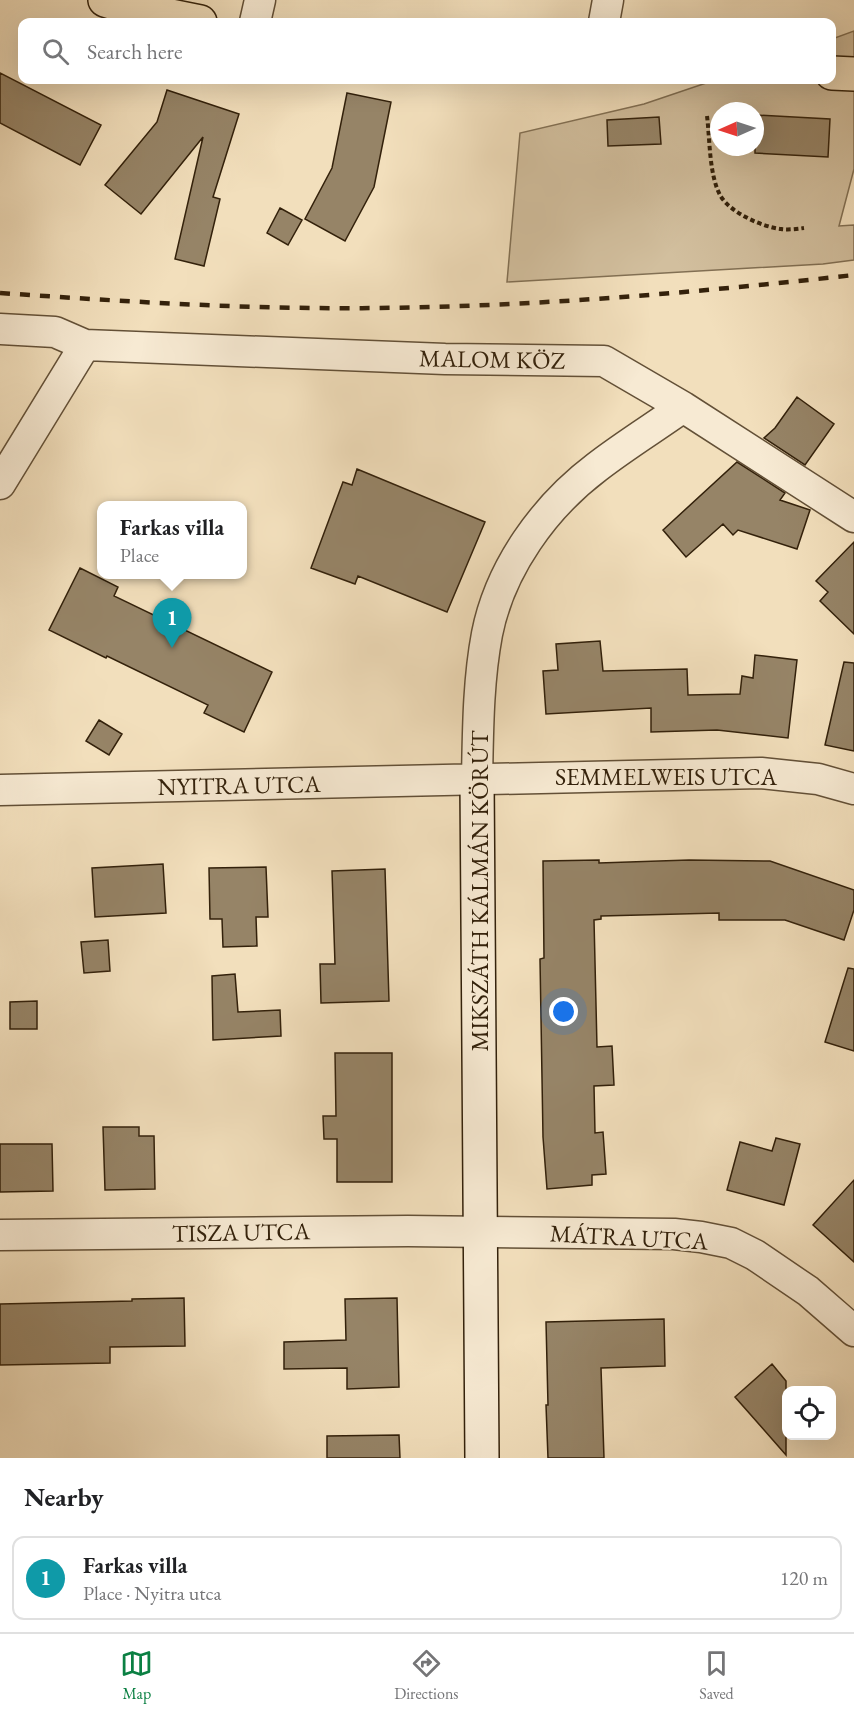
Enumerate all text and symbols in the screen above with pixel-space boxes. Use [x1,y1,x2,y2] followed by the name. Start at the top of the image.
[18,18,836,84] search box
[39,35,72,68] icon: search
[87,37,182,66] text: Search here
[710,102,764,156] north arrow
[419,342,566,376] street label: MALOM KÖZ
[97,501,247,579] popup
[120,513,224,542] text: Farkas villa
[120,542,159,568] text: Place
[152,598,192,648] pin: 1
[464,730,495,1051] street label: MIKSZÁTH KÁLMÁN KÖRÚT
[555,761,777,792] street label: SEMMELWEIS UTCA
[157,768,321,802] street label: NYITRA UTCA
[549,997,578,1026] your location
[172,1215,311,1249] street label: TISZA UTCA
[549,1217,709,1257] street label: MÁTRA UTCA
[782,1386,836,1440] map controls
[782,1386,836,1440] button: locate
[24,1480,104,1514] text: Nearby
[83,1551,187,1580] text: Farkas villa
[40,1565,51,1591] text: 1
[780,1565,828,1591] text: 120 m
[83,1580,221,1606] text: Place · Nyitra utca
[120,1647,153,1704] tab: Map
[394,1647,459,1704] tab: Directions
[699,1647,734,1704] tab: Saved

